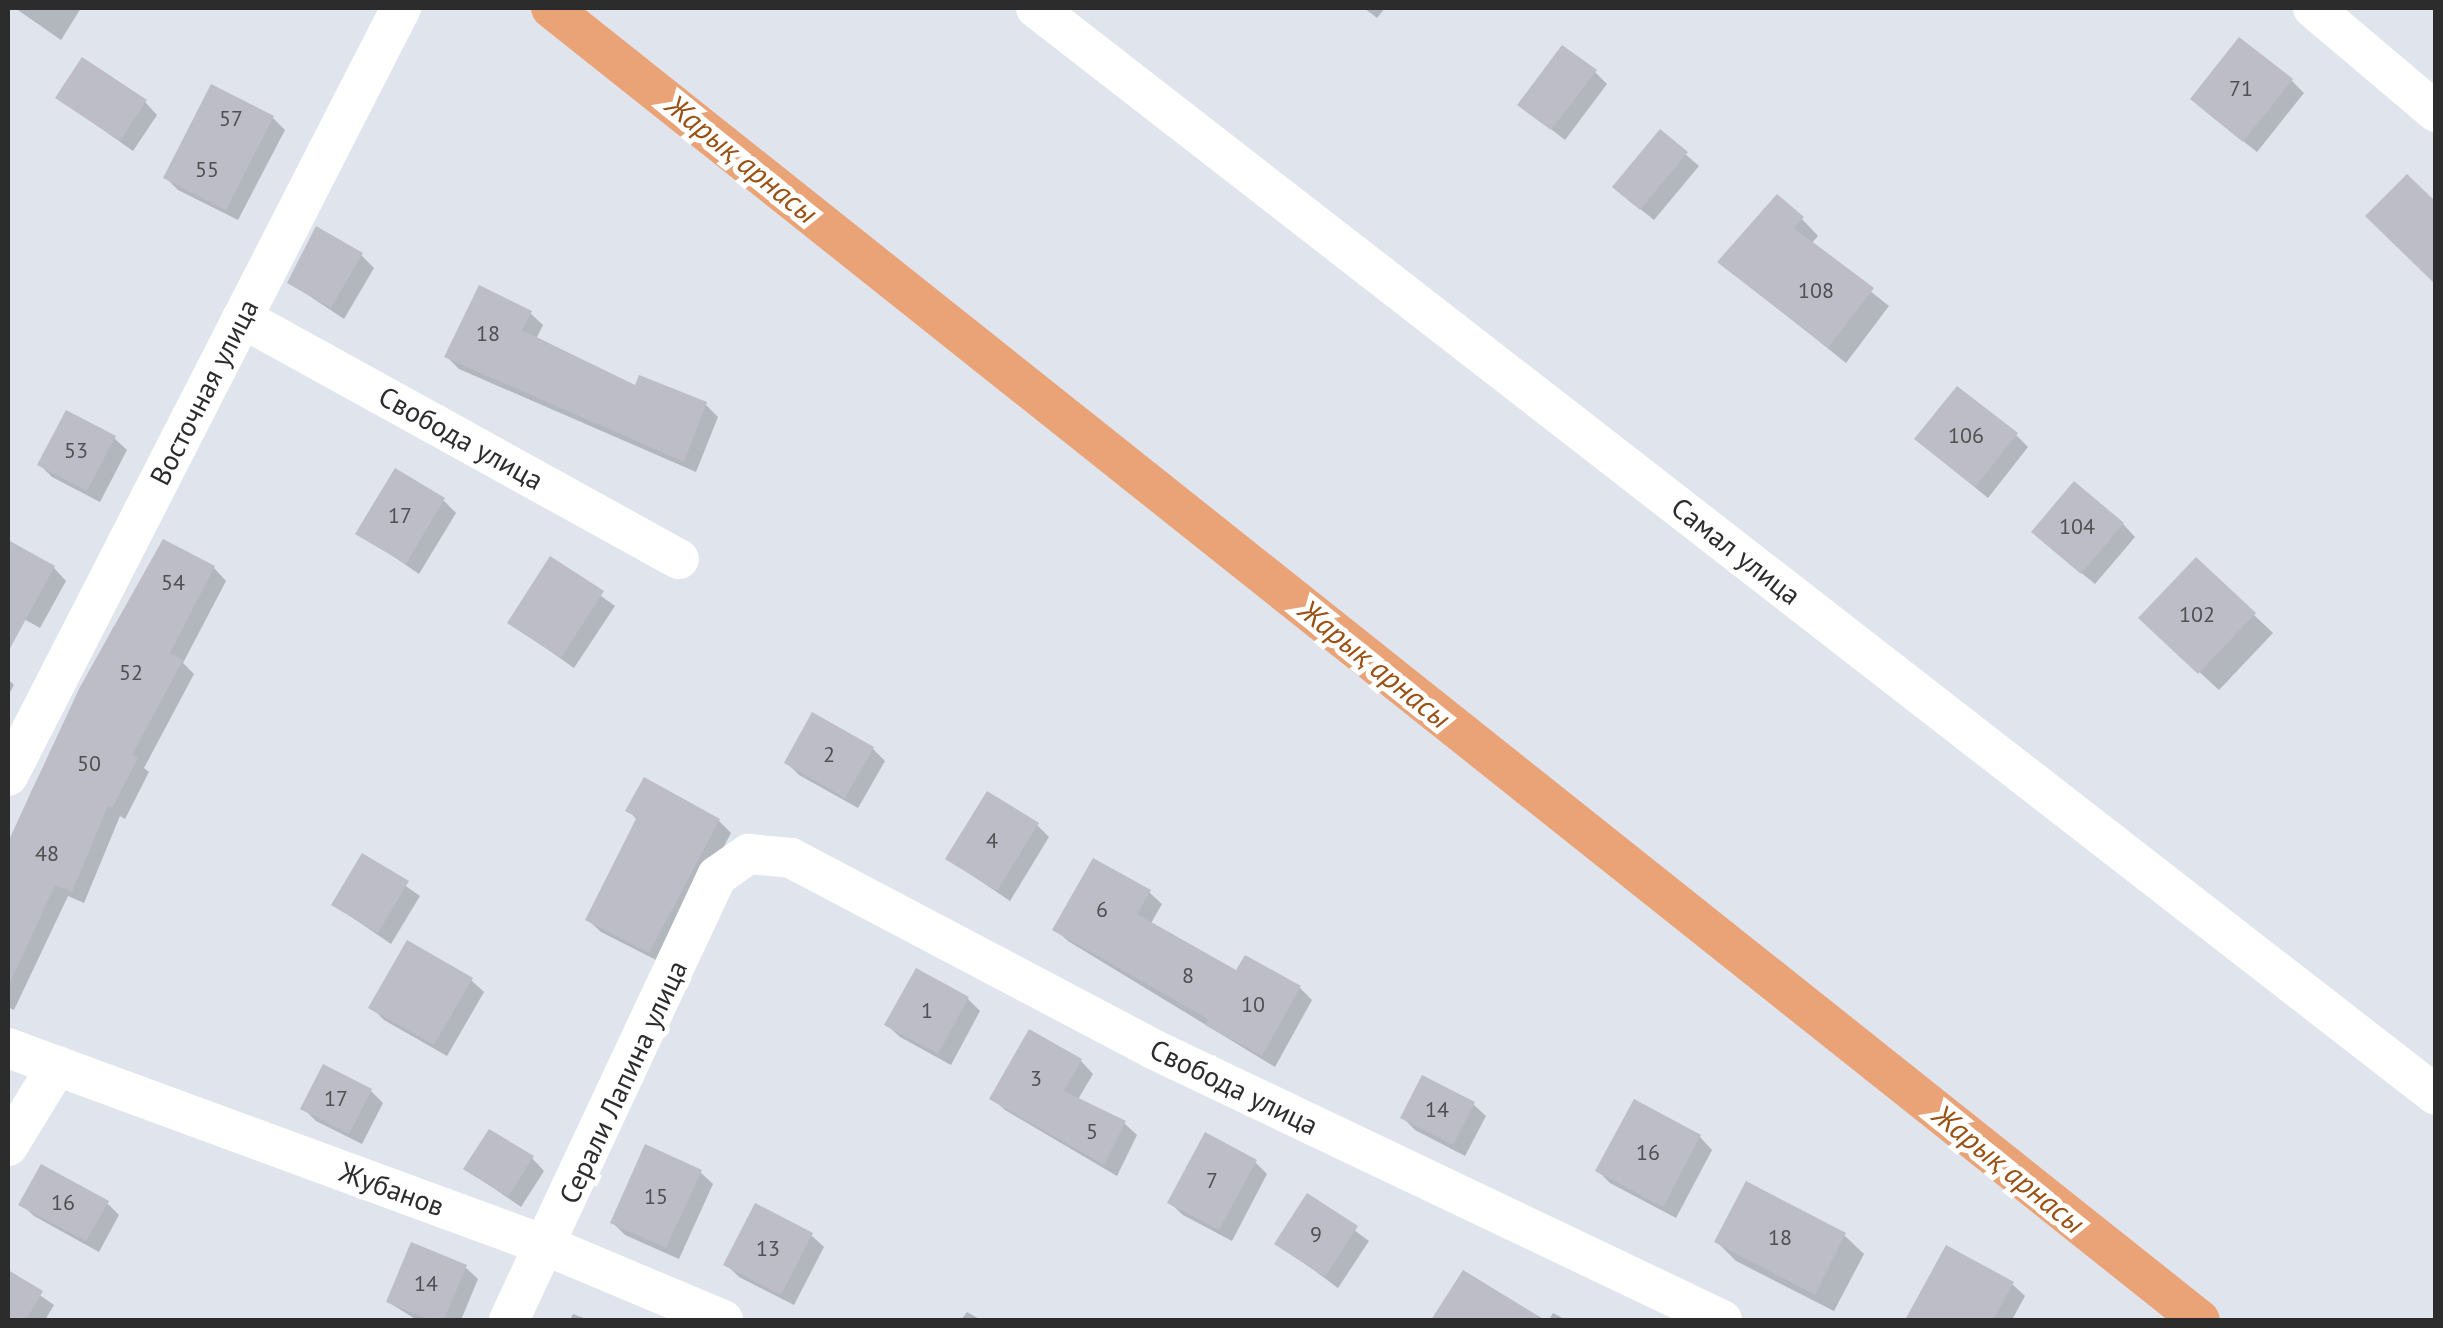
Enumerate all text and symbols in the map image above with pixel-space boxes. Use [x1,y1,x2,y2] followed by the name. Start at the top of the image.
[2229,76,2253,102] house number: 71
[659,87,825,231] water label: Жарық арнасы
[219,106,243,132] house number: 57
[195,157,219,183] house number: 55
[1798,278,1834,304] house number: 108
[143,293,265,491] street label: Восточная улица
[476,321,500,347] house number: 18
[373,379,549,497] street label: Свобода улица
[1948,423,1984,449] house number: 106
[64,438,88,464] house number: 53
[1665,490,1807,612] street label: Самал улица
[388,503,412,529] house number: 17
[2059,514,2095,540] house number: 104
[161,570,185,596] house number: 54
[1292,592,1458,736] water label: Жарық арнасы
[2179,602,2215,628] house number: 102
[119,660,143,686] house number: 52
[823,742,835,768] house number: 2
[77,751,101,777] house number: 50
[986,828,998,854] house number: 4
[35,841,59,867] house number: 48
[1096,897,1108,923] house number: 6
[552,955,694,1209] street label: Серали Лапина улица
[1182,963,1194,989] house number: 8
[1241,992,1265,1018] house number: 10
[921,998,933,1024] house number: 1
[1145,1032,1323,1142] street label: Свобода улица
[1030,1066,1042,1092] house number: 3
[324,1086,348,1112] house number: 17
[1425,1097,1449,1123] house number: 14
[1926,1097,2092,1241] water label: Жарық арнасы
[1086,1119,1098,1145] house number: 5
[1636,1140,1660,1166] house number: 16
[335,1155,449,1223] street label: Жубанов
[1206,1168,1218,1194] house number: 7
[644,1184,668,1210] house number: 15
[51,1190,75,1216] house number: 16
[1310,1222,1322,1248] house number: 9
[1768,1225,1792,1251] house number: 18
[756,1236,780,1262] house number: 13
[414,1271,438,1297] house number: 14

